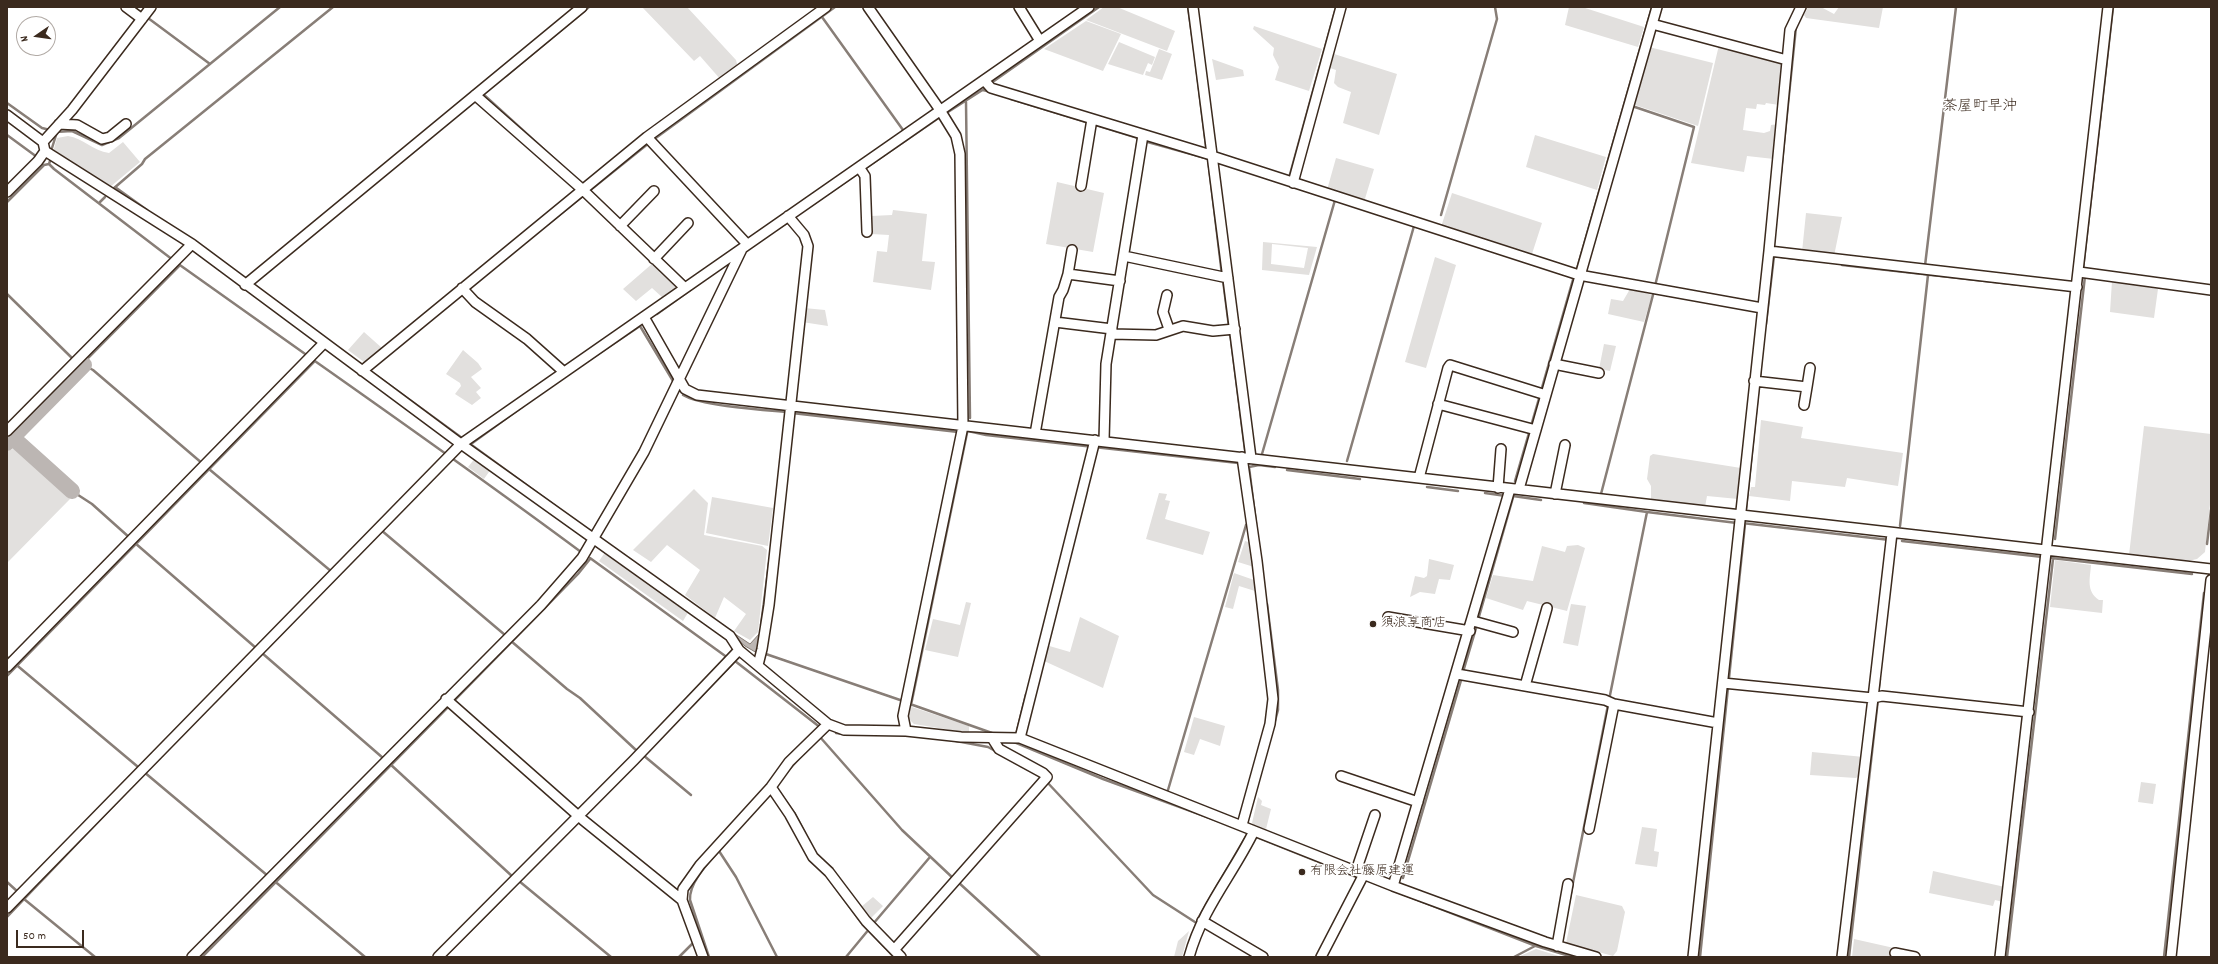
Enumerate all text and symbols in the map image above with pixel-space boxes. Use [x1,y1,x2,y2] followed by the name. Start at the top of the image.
[16,16,56,56] north arrow
[17,34,34,43] text: N
[1943,99,2017,117] district label: 茶屋町早沖
[1381,616,1446,632] place label: 須浪享商店
[1368,619,1378,629] marker: 須浪享商店
[1310,864,1414,880] place label: 有限会社藤原建運
[1297,867,1307,877] marker: 有限会社藤原建運
[18,922,86,948] scale bar
[23,928,46,945] text: 50 m

